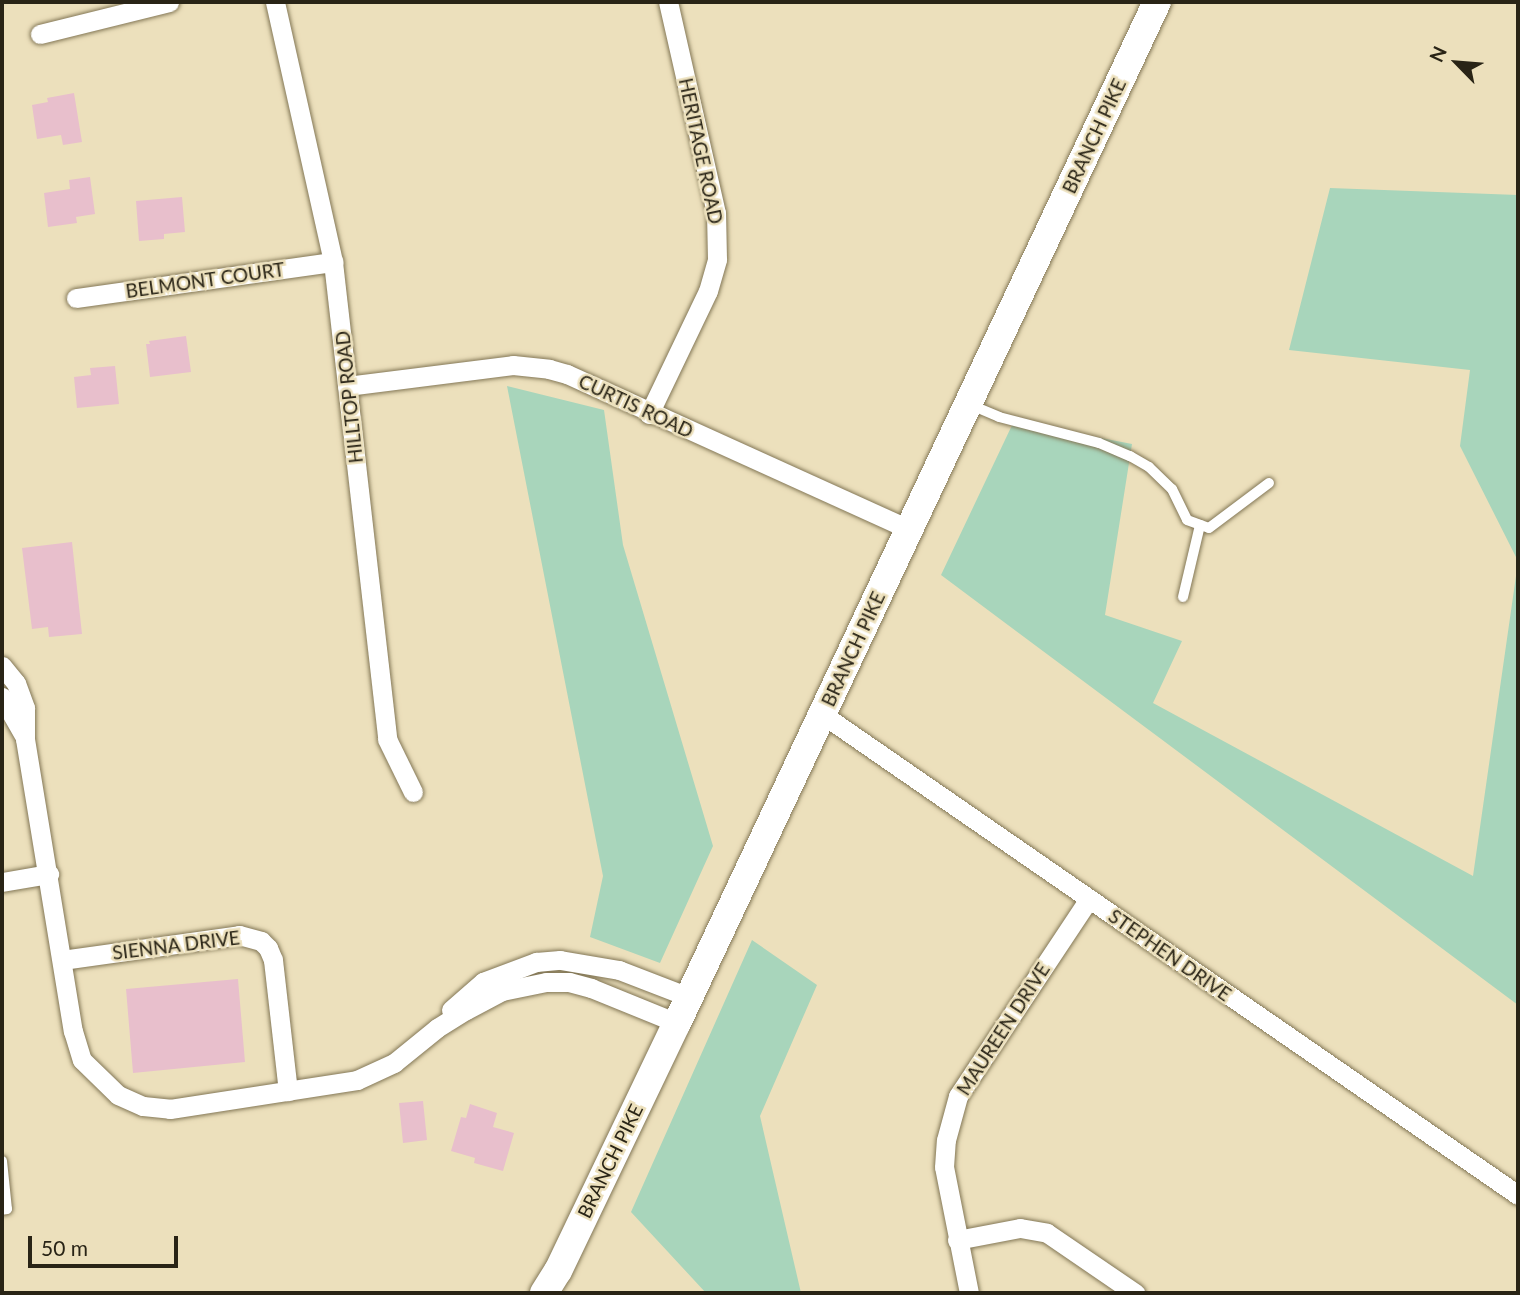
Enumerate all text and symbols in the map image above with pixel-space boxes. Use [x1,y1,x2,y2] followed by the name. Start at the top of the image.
[1422,28,1492,98] north arrow
[1424,42,1451,65] text: N
[1057,75,1131,197] street label: BRANCH PIKE
[674,76,728,226] street label: HERITAGE ROAD
[124,258,286,302] street label: BELMONT COURT
[331,329,367,465] street label: HILLTOP ROAD
[575,370,697,442] street label: CURTIS ROAD
[816,588,890,710] street label: BRANCH PIKE
[1104,904,1236,1006] street label: STEPHEN DRIVE
[111,926,241,964] street label: SIENNA DRIVE
[952,959,1054,1099] street label: MAUREEN DRIVE
[573,1100,647,1222] street label: BRANCH PIKE
[32,1222,182,1266] scale bar
[41,1235,88,1260] text: 50 m

